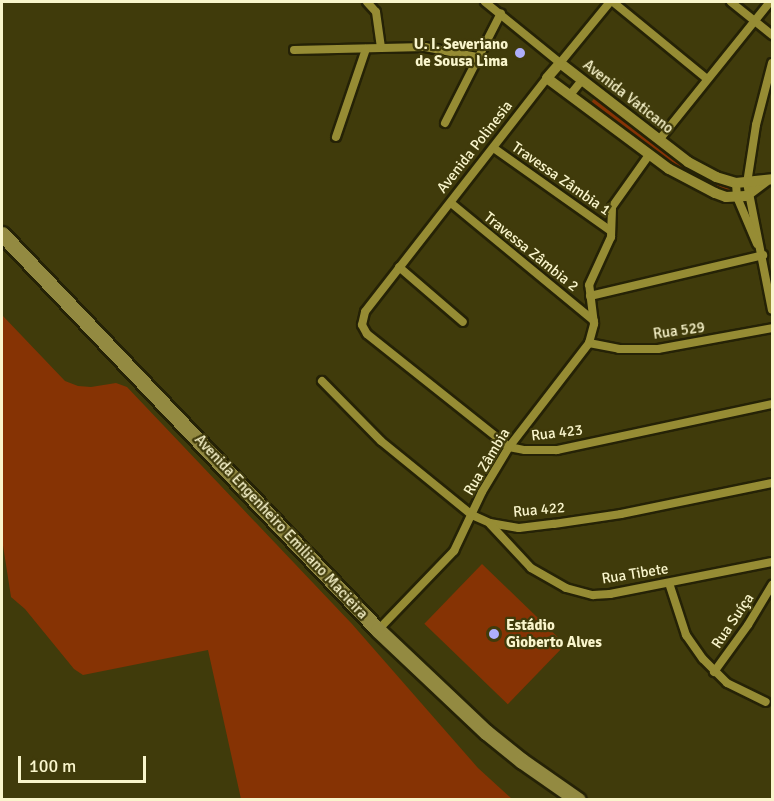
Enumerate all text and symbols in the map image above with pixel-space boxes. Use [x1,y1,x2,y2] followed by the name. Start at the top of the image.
[414,35,508,70] place label: U. I. Severiano de Sousa Lima
[513,46,527,60] marker: U. I. Severiano de Sousa Lima
[579,56,677,138] street label: Avenida Vaticano
[433,97,517,197] street label: Avenida Polinesia
[508,138,614,220] street label: Travessa Zâmbia 1
[480,208,582,296] street label: Travessa Zâmbia 2
[652,318,706,344] street label: Rua 529
[530,421,584,445] street label: Rua 423
[460,425,514,499] street label: Rua Zâmbia
[191,431,371,623] street label: Avenida Engenheiro Emiliano Macieira
[512,499,566,521] street label: Rua 422
[600,560,670,588] street label: Rua Tibete
[708,590,758,652] street label: Rua Suíça
[506,616,602,651] place label: Estádio Gioberto Alves
[487,627,501,641] marker: Estádio Gioberto Alves
[21,744,148,782] scale bar
[29,755,76,777] text: 100 m

